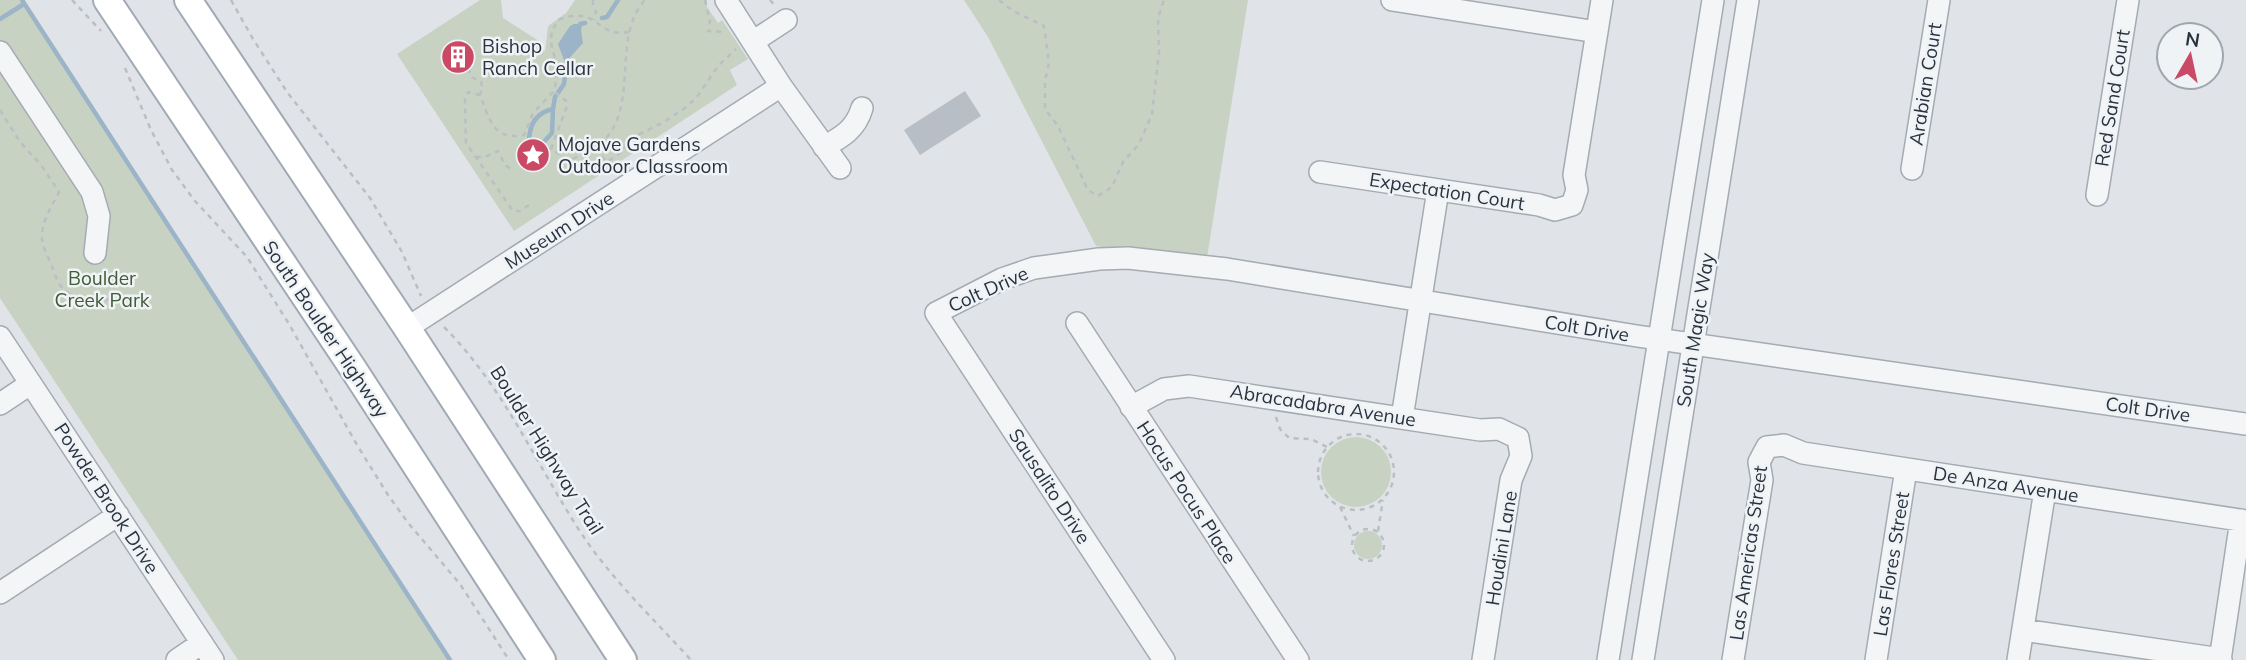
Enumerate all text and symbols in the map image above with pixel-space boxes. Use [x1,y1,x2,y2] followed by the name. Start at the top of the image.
[1903,21,1947,147] street label: Arabian Court
[2155,21,2225,91] north arrow
[2184,26,2202,52] text: N
[2089,27,2135,168] street label: Red Sand Court
[482,34,593,80] place label: Bishop Ranch Cellar
[439,38,477,76] building icon: Bishop Ranch Cellar
[558,132,728,178] place label: Mojave Gardens Outdoor Classroom
[514,136,552,174] place icon: Mojave Gardens Outdoor Classroom
[1368,167,1527,215] street label: Expectation Court
[500,186,618,274] street label: Museum Drive
[258,236,394,422] street label: South Boulder Highway
[1671,251,1719,409] street label: South Magic Way
[944,261,1032,317] street label: Colt Drive
[54,266,150,312] park label: Boulder Creek Park
[1543,309,1631,347] street label: Colt Drive
[485,361,609,539] street label: Boulder Highway Trail
[1228,378,1418,432] street label: Abracadabra Avenue
[2104,391,2192,427] street label: Colt Drive
[1132,416,1242,568] street label: Hocus Pocus Place
[49,418,165,578] street label: Powder Brook Drive
[1004,424,1096,548] street label: Sausalito Drive
[1932,461,2080,507] street label: De Anza Avenue
[1724,464,1772,642] street label: Las Americas Street
[1480,489,1522,607] street label: Houdini Lane
[1868,490,1914,638] street label: Las Flores Street

